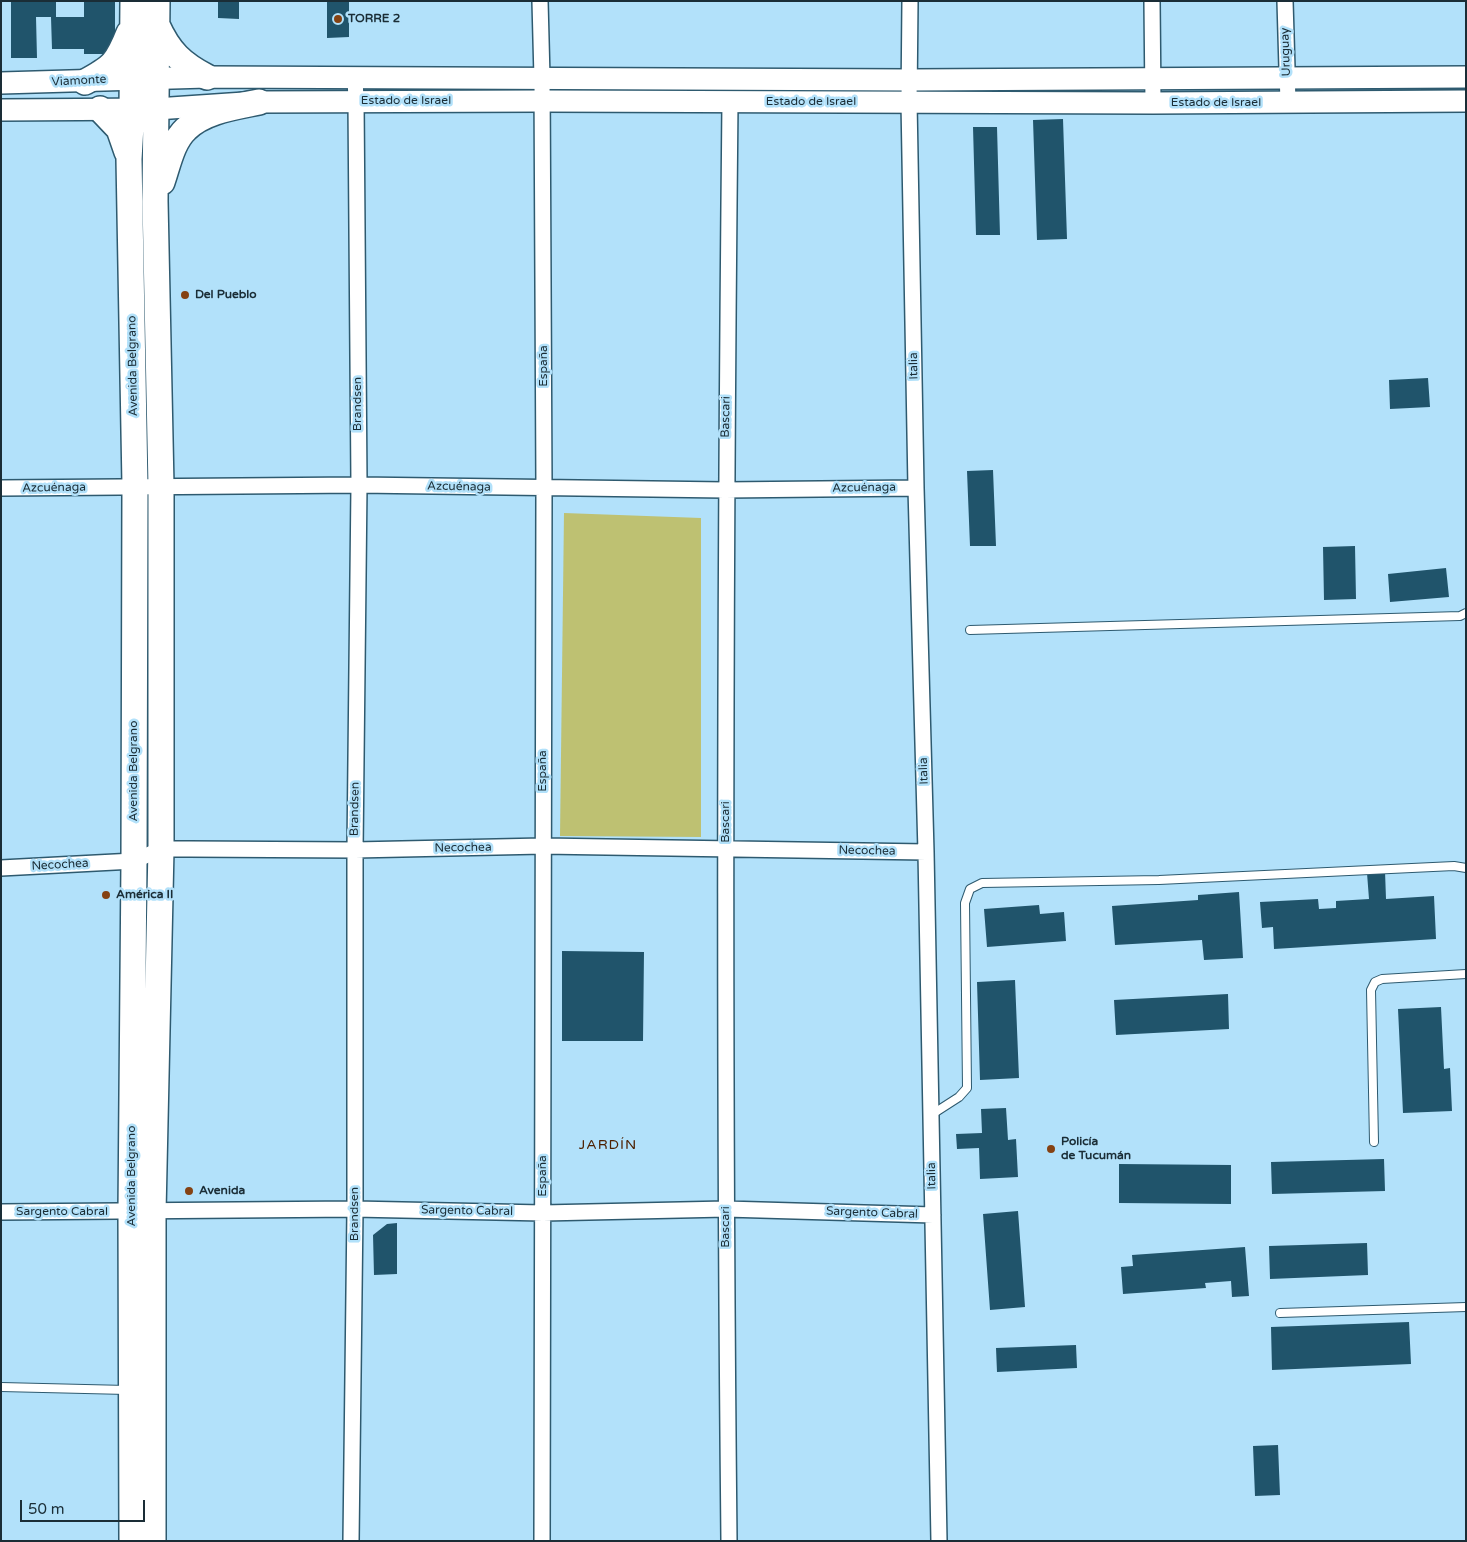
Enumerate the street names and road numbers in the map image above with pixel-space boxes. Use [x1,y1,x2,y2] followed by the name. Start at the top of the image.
[1278,27,1294,77] street label: Uruguay
[51,72,107,90] street label: Viamonte
[361,94,451,108] street label: Estado de Israel
[766,95,856,109] street label: Estado de Israel
[1171,96,1261,110] street label: Estado de Israel
[125,315,141,417] street label: Avenida Belgrano
[537,345,551,387] street label: España
[907,352,921,380] street label: Italia
[351,377,365,431] street label: Brandsen
[718,396,734,438] street label: Bascari
[427,479,491,495] street label: Azcuénaga
[22,480,86,496] street label: Azcuénaga
[832,480,896,496] street label: Azcuénaga
[127,721,141,821] street label: Avenida Belgrano
[536,750,550,792] street label: España
[916,757,932,785] street label: Italia
[347,782,363,836] street label: Brandsen
[719,801,733,843] street label: Bascari
[434,840,492,856] street label: Necochea
[838,843,896,859] street label: Necochea
[31,856,89,874] street label: Necochea
[125,1126,139,1226] street label: Avenida Belgrano
[536,1155,550,1197] street label: España
[925,1162,939,1190] street label: Italia
[348,1187,362,1241] street label: Brandsen
[421,1203,513,1219] street label: Sargento Cabral
[826,1204,918,1222] street label: Sargento Cabral
[16,1205,108,1219] street label: Sargento Cabral
[719,1206,733,1248] street label: Bascari

